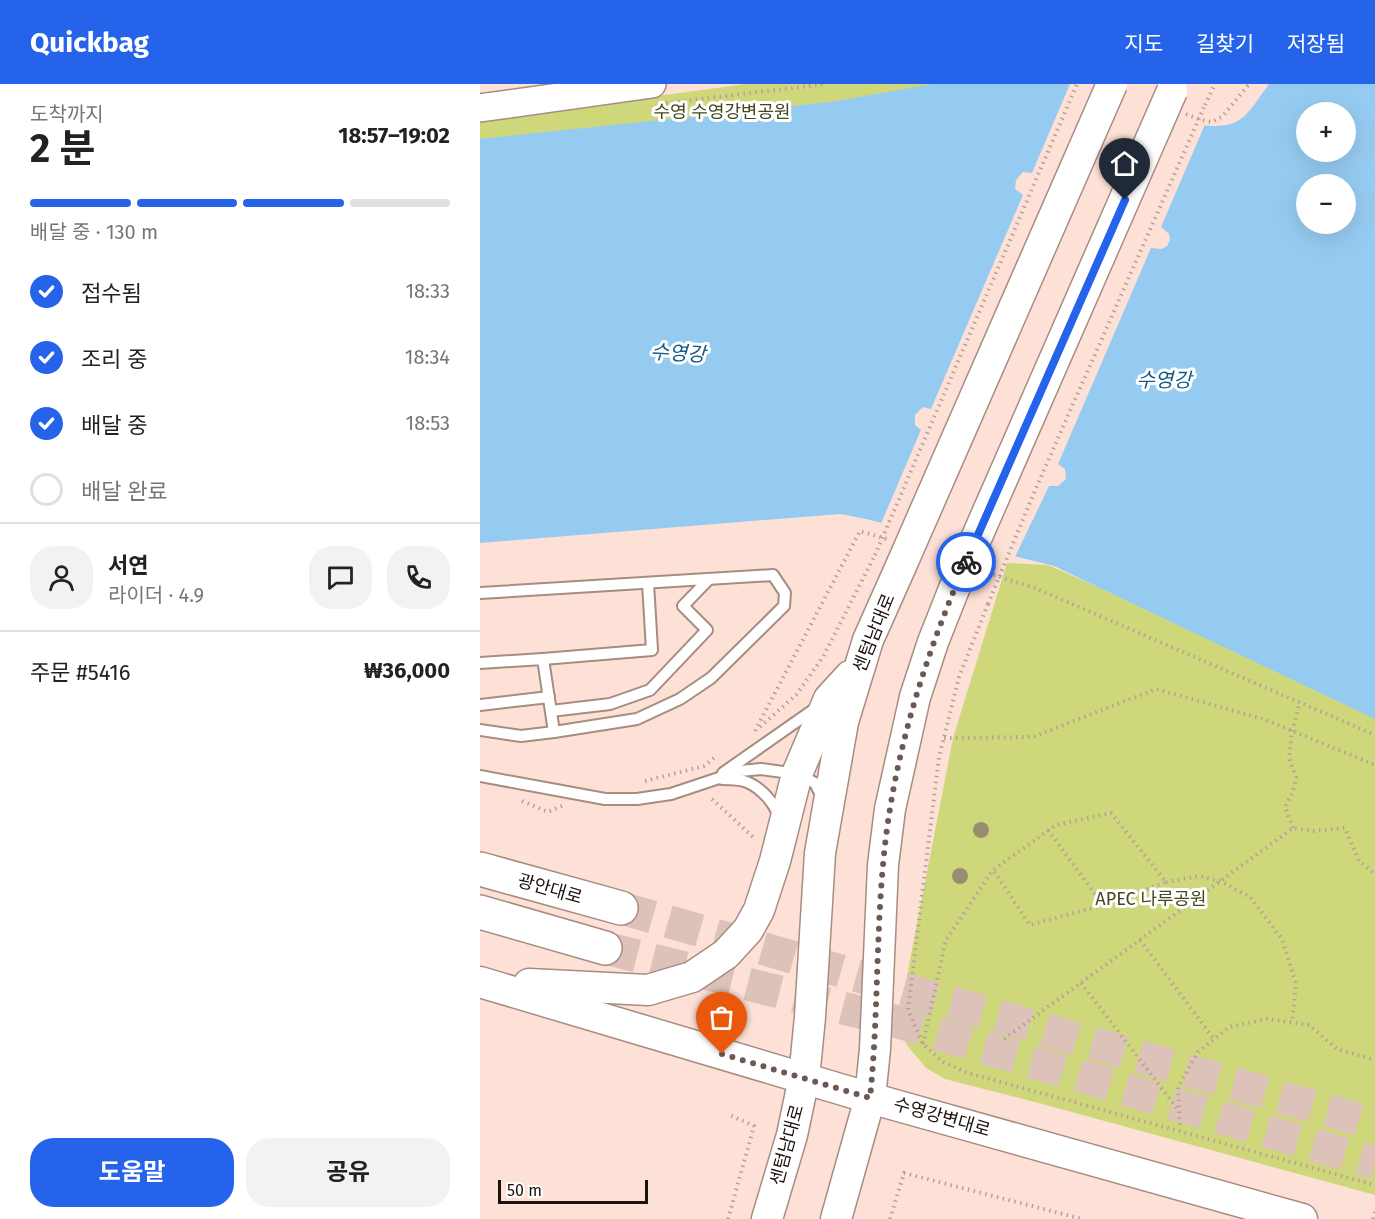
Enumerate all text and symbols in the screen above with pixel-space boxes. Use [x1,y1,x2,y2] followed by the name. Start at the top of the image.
[30,26,149,59] text: Quickbag
[1124,31,1163,57] text: 지도
[1196,31,1254,57] text: 길찾기
[1287,31,1345,57] text: 저장됨
[653,101,791,123] park label: 수영 수영강변공원
[30,102,104,126] text: 도착까지
[1296,102,1356,234] map controls
[1296,102,1356,162] button: +
[338,122,450,149] text: 18:57–19:02
[30,126,95,172] text: 2 분
[1099,138,1150,200] pin
[1108,147,1141,180] icon: home
[1296,174,1356,234] button: −
[30,220,158,244] text: 배달 중 · 130 m
[30,275,63,308] icon: check
[405,279,450,303] text: 18:33
[81,280,142,307] text: 접수됨
[650,340,709,367] water label: 수영강
[30,341,63,374] icon: check
[405,345,450,369] text: 18:34
[81,346,148,373] text: 조리 중
[1136,368,1194,392] water label: 수영강
[30,407,63,440] icon: check
[406,411,450,435] text: 18:53
[81,412,148,439] text: 배달 중
[81,478,168,505] text: 배달 완료
[936,532,996,592] courier
[30,546,93,609] button: person
[309,546,372,609] button: chat
[387,546,450,609] button: phone
[950,546,983,579] icon: bike
[108,552,148,579] text: 서연
[108,583,204,607] text: 라이더 · 4.9
[848,590,900,676] street label: 센텀남대로
[364,657,450,684] text: ₩36,000
[30,659,130,686] text: 주문 #5416
[515,869,585,909] street label: 광안대로
[1095,888,1207,910] park label: APEC 나루공원
[696,992,747,1054] pin
[705,1001,738,1034] icon: bag
[891,1093,993,1141] street label: 수영강변대로
[766,1102,808,1188] street label: 센텀남대로
[30,1138,234,1207] button: 도움말
[246,1138,450,1207] button: 공유
[498,1177,648,1204] scale bar
[507,1181,542,1200] text: 50 m

